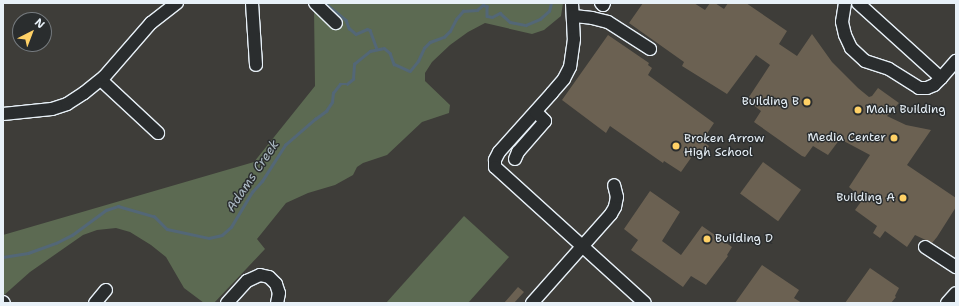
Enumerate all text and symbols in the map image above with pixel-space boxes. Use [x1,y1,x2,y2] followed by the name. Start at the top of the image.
[12,12,52,52] north arrow
[31,15,48,32] text: N
[742,95,799,109] place label: Building B
[802,97,812,107] marker: Building B
[866,103,946,117] place label: Main Building
[853,105,863,115] marker: Main Building
[807,131,886,145] place label: Media Center
[684,132,764,160] place label: Broken Arrow High School
[889,133,899,143] marker: Media Center
[223,137,283,215] water label: Adams Creek
[671,141,681,151] marker: Broken Arrow High School
[836,191,895,205] place label: Building A
[898,193,908,203] marker: Building A
[715,232,773,246] place label: Building D
[702,234,712,244] marker: Building D

